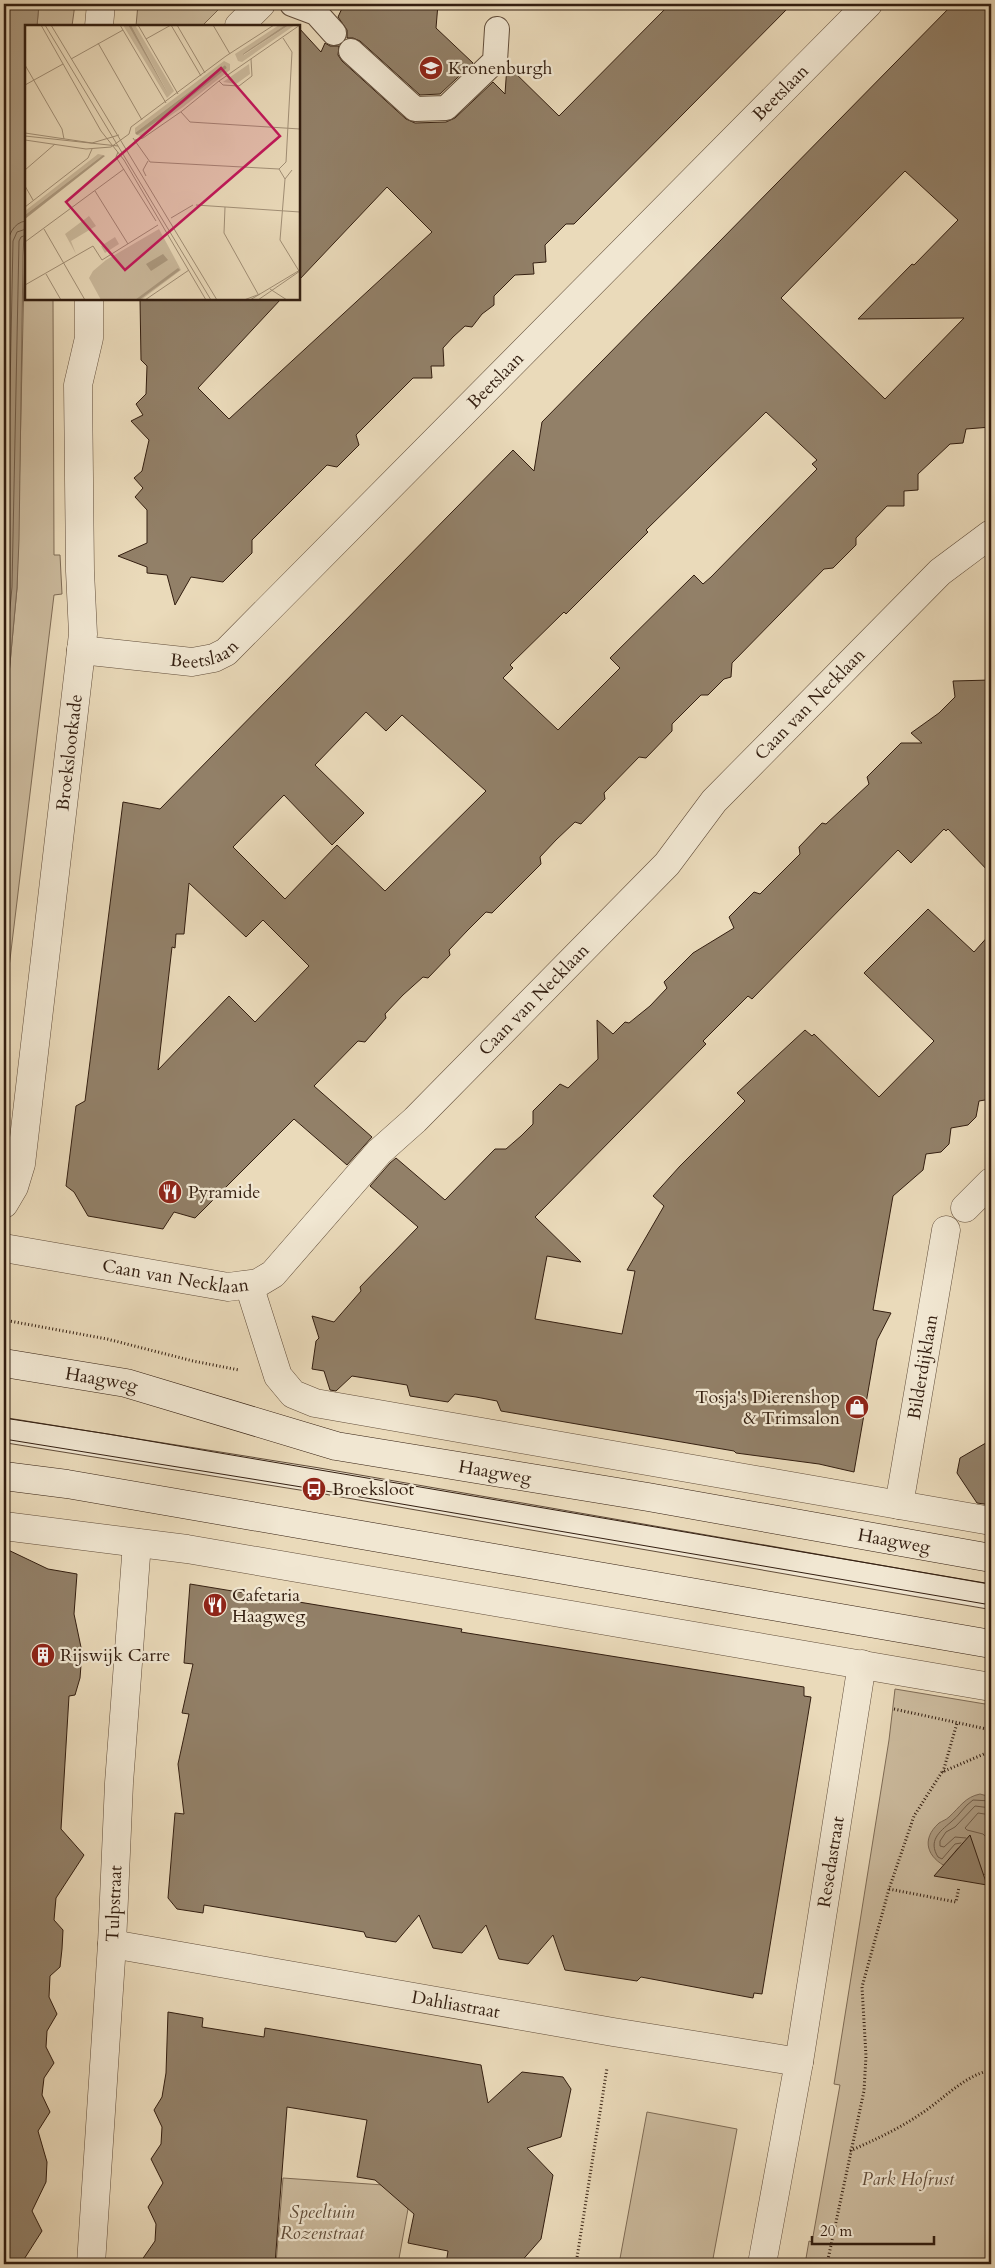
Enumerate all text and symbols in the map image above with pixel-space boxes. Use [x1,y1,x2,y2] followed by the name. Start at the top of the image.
[25,25,300,300] inset map
[418,55,444,81] school or university icon: Kronenburgh
[448,56,553,81] place label: Kronenburgh
[747,58,815,127] street label: Beetslaan
[462,346,530,414] street label: Beetslaan
[169,634,245,675] street label: Beetslaan
[749,642,872,766] street label: Caan van Necklaan
[50,693,89,812] street label: Broekslootkade
[473,938,595,1061] street label: Caan van Necklaan
[157,1179,183,1205] restaurant icon: Pyramide
[188,1180,261,1205] place label: Pyramide
[100,1253,251,1300] street label: Caan van Necklaan
[902,1312,944,1421] street label: Bilderdijklaan
[63,1361,142,1399] street label: Haagweg
[695,1385,841,1431] place label: Tosja's Dierenshop & Trimsalon
[844,1394,870,1420] shop icon: Tosja's Dierenshop & Trimsalon
[457,1454,534,1491] street label: Haagweg
[301,1476,327,1502] bus stop icon: Broeksloot
[332,1477,414,1502] place label: Broeksloot
[856,1523,933,1560] street label: Haagweg
[232,1583,306,1629] place label: Cafetaria Haagweg
[202,1592,228,1618] restaurant icon: Cafetaria Haagweg
[30,1642,56,1668] building icon: Rijswijk Carre
[60,1643,171,1668] place label: Rijswijk Carre
[812,1814,851,1909] street label: Resedastraat
[100,1865,128,1943] street label: Tulpstraat
[410,1985,502,2025] street label: Dahliastraat
[862,2167,955,2192] park label: Park Hofrust
[280,2200,365,2246] park label: Speeltuin Rozenstraat
[812,2213,935,2245] scale bar
[820,2221,852,2241] text: 20 m

